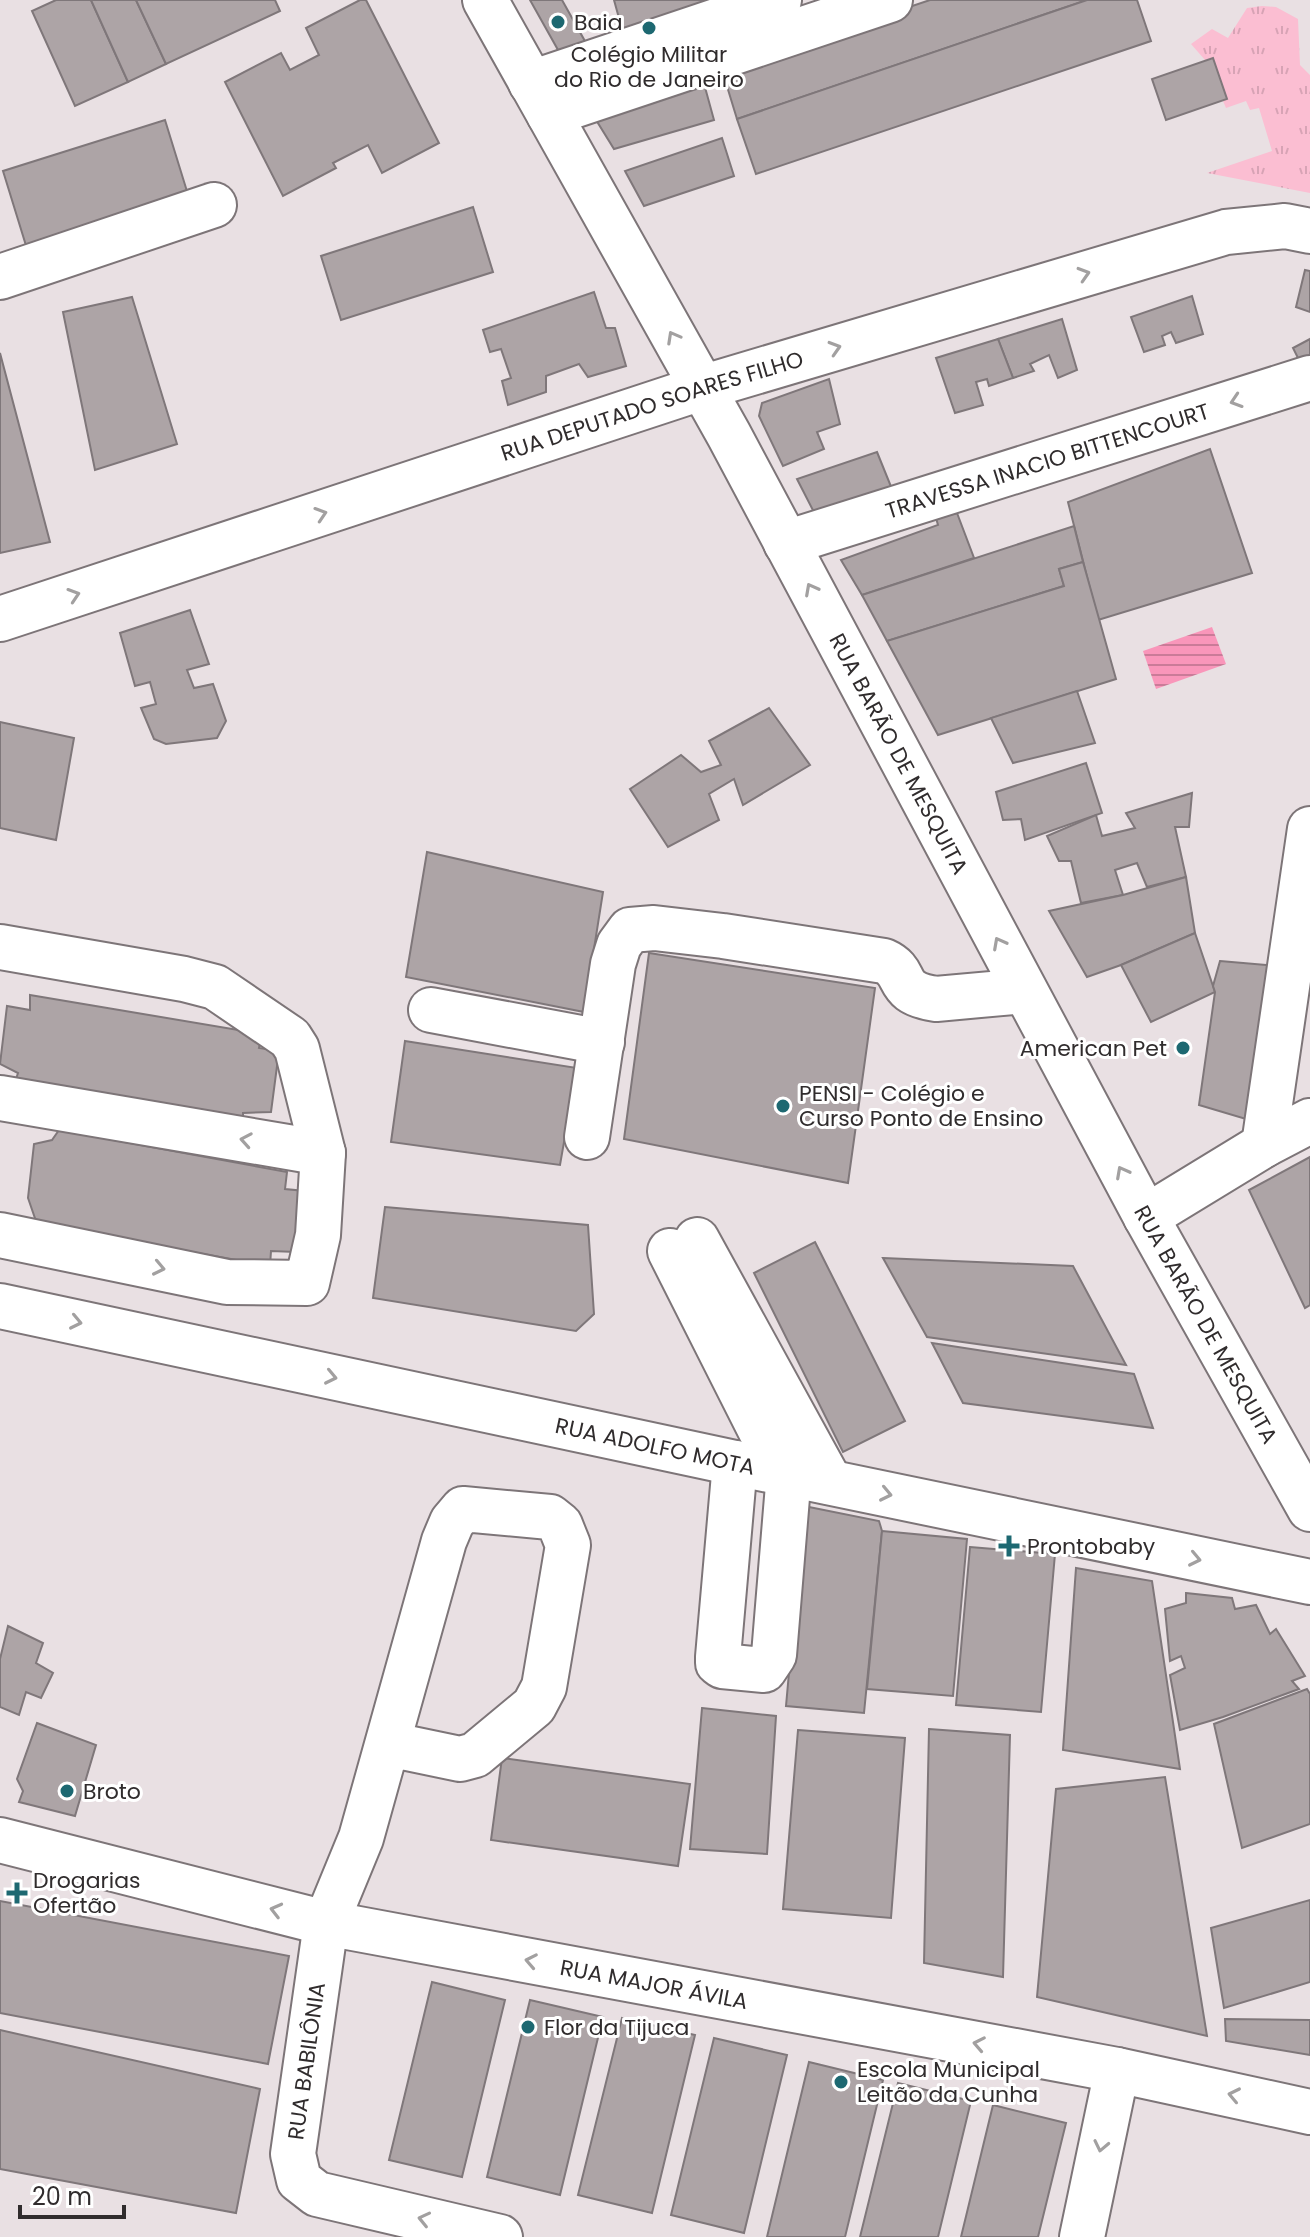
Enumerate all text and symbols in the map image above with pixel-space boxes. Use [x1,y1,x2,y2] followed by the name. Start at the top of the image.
[574,7,623,38] place label: Baia
[549,13,567,31] marker: Baia
[640,19,658,37] marker: Colégio Militar do Rio de Janeiro
[554,39,744,95] place label: Colégio Militar do Rio de Janeiro
[1077,267,1091,283] one-way arrow
[667,331,683,346] one-way arrow
[828,341,841,357] one-way arrow
[497,343,807,469] street label: RUA DEPUTADO SOARES FILHO
[1229,392,1243,408] one-way arrow
[882,396,1213,527] street label: TRAVESSA INACIO BITTENCOURT
[313,507,327,523] one-way arrow
[806,583,821,598] one-way arrow
[67,588,80,604] one-way arrow
[822,628,976,880] street label: RUA BARÃO DE MESQUITA
[993,936,1008,951] one-way arrow
[1020,1033,1167,1064] place label: American Pet
[1174,1039,1192,1057] marker: American Pet
[799,1078,1043,1134] place label: PENSI - Colégio e Curso Ponto de Ensino
[774,1097,792,1115] marker: PENSI - Colégio e Curso Ponto de Ensino
[239,1132,253,1149] one-way arrow
[1116,1166,1132,1180] one-way arrow
[1126,1200,1285,1449] street label: RUA BARÃO DE MESQUITA
[151,1259,165,1276] one-way arrow
[69,1313,83,1330] one-way arrow
[323,1368,337,1385] one-way arrow
[552,1410,758,1483] street label: RUA ADOLFO MOTA
[879,1485,893,1502] one-way arrow
[1027,1531,1156,1562] place label: Prontobaby
[998,1535,1020,1557] marker: Prontobaby
[1188,1550,1202,1567] one-way arrow
[83,1776,141,1807] place label: Broto
[58,1782,76,1800] marker: Broto
[33,1865,141,1921] place label: Drogarias Ofertão
[8,1884,26,1902] marker: Drogarias Ofertão
[269,1902,283,1919] one-way arrow
[557,1952,751,2017] street label: RUA MAJOR ÁVILA
[524,1953,537,1970] one-way arrow
[280,1980,333,2142] street label: RUA BABILÔNIA
[544,2012,689,2043] place label: Flor da Tijuca
[519,2018,537,2036] marker: Flor da Tijuca
[973,2036,986,2053] one-way arrow
[857,2054,1040,2110] place label: Escola Municipal Leitão da Cunha
[832,2073,850,2091] marker: Escola Municipal Leitão da Cunha
[1227,2087,1241,2104] one-way arrow
[1093,2139,1110,2152] one-way arrow
[20,2169,124,2219] scale bar
[32,2180,92,2213] text: 20 m
[417,2211,431,2228] one-way arrow

